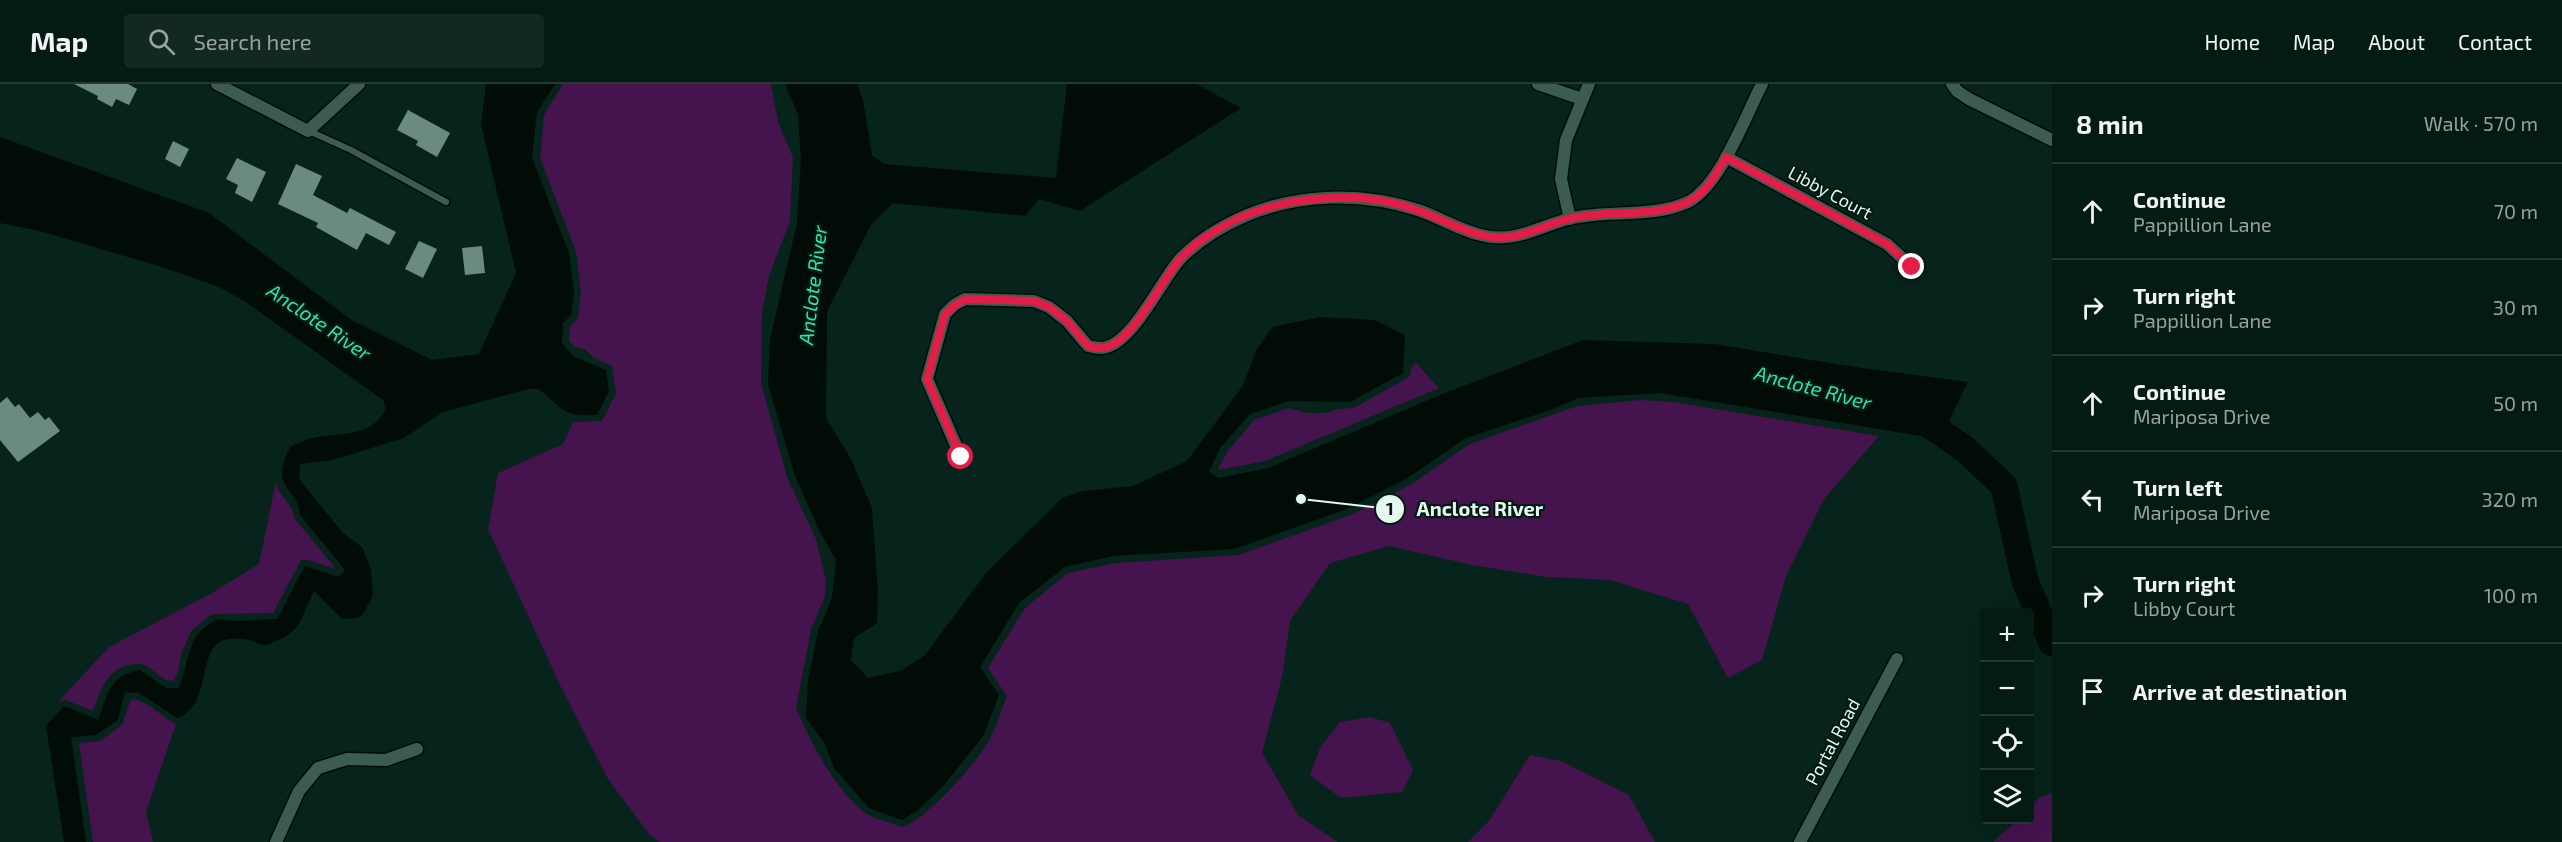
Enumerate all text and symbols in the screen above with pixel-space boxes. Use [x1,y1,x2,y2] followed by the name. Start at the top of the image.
[124,14,544,68] search box
[30,24,88,58] text: Map
[145,25,178,58] icon: search
[193,28,312,54] text: Search here
[2204,29,2260,54] text: Home
[2293,29,2335,54] text: Map
[2368,29,2425,54] text: About
[2458,29,2532,54] text: Contact
[2076,108,2144,139] text: 8 min
[2424,111,2538,135] text: Walk · 570 m
[1785,161,1876,224] street label: Libby Court
[2133,186,2226,212] text: Continue
[2076,195,2109,228] icon: ahead
[2494,199,2538,223] text: 70 m
[2133,212,2272,236] text: Pappillion Lane
[793,223,831,347] water label: Anclote River
[1898,253,1924,279] route end
[262,277,377,365] water label: Anclote River
[2133,282,2235,308] text: Turn right
[2076,291,2109,324] icon: right
[2493,295,2538,319] text: 30 m
[2133,308,2272,332] text: Pappillion Lane
[1751,360,1875,414] water label: Anclote River
[2133,378,2226,404] text: Continue
[2076,387,2109,420] icon: ahead
[2493,391,2538,415] text: 50 m
[2133,404,2271,428] text: Mariposa Drive
[947,443,973,469] route start
[2133,474,2222,500] text: Turn left
[2076,483,2109,516] icon: left
[2482,487,2538,511] text: 320 m
[1375,490,1556,528] callout: Anclote River
[1417,496,1544,520] text: Anclote River
[1386,497,1394,519] text: 1
[2133,500,2271,524] text: Mariposa Drive
[2133,570,2235,596] text: Turn right
[2076,579,2109,612] icon: right
[2484,583,2538,607] text: 100 m
[2133,596,2235,620] text: Libby Court
[1980,608,2034,824] map controls
[1980,608,2034,662] button: +
[1980,662,2034,716] button: −
[2076,675,2109,708] icon: arrive
[2133,678,2347,704] text: Arrive at destination
[1800,694,1864,789] street label: Portal Road
[1980,716,2034,770] button: locate
[1980,770,2034,824] button: layers

